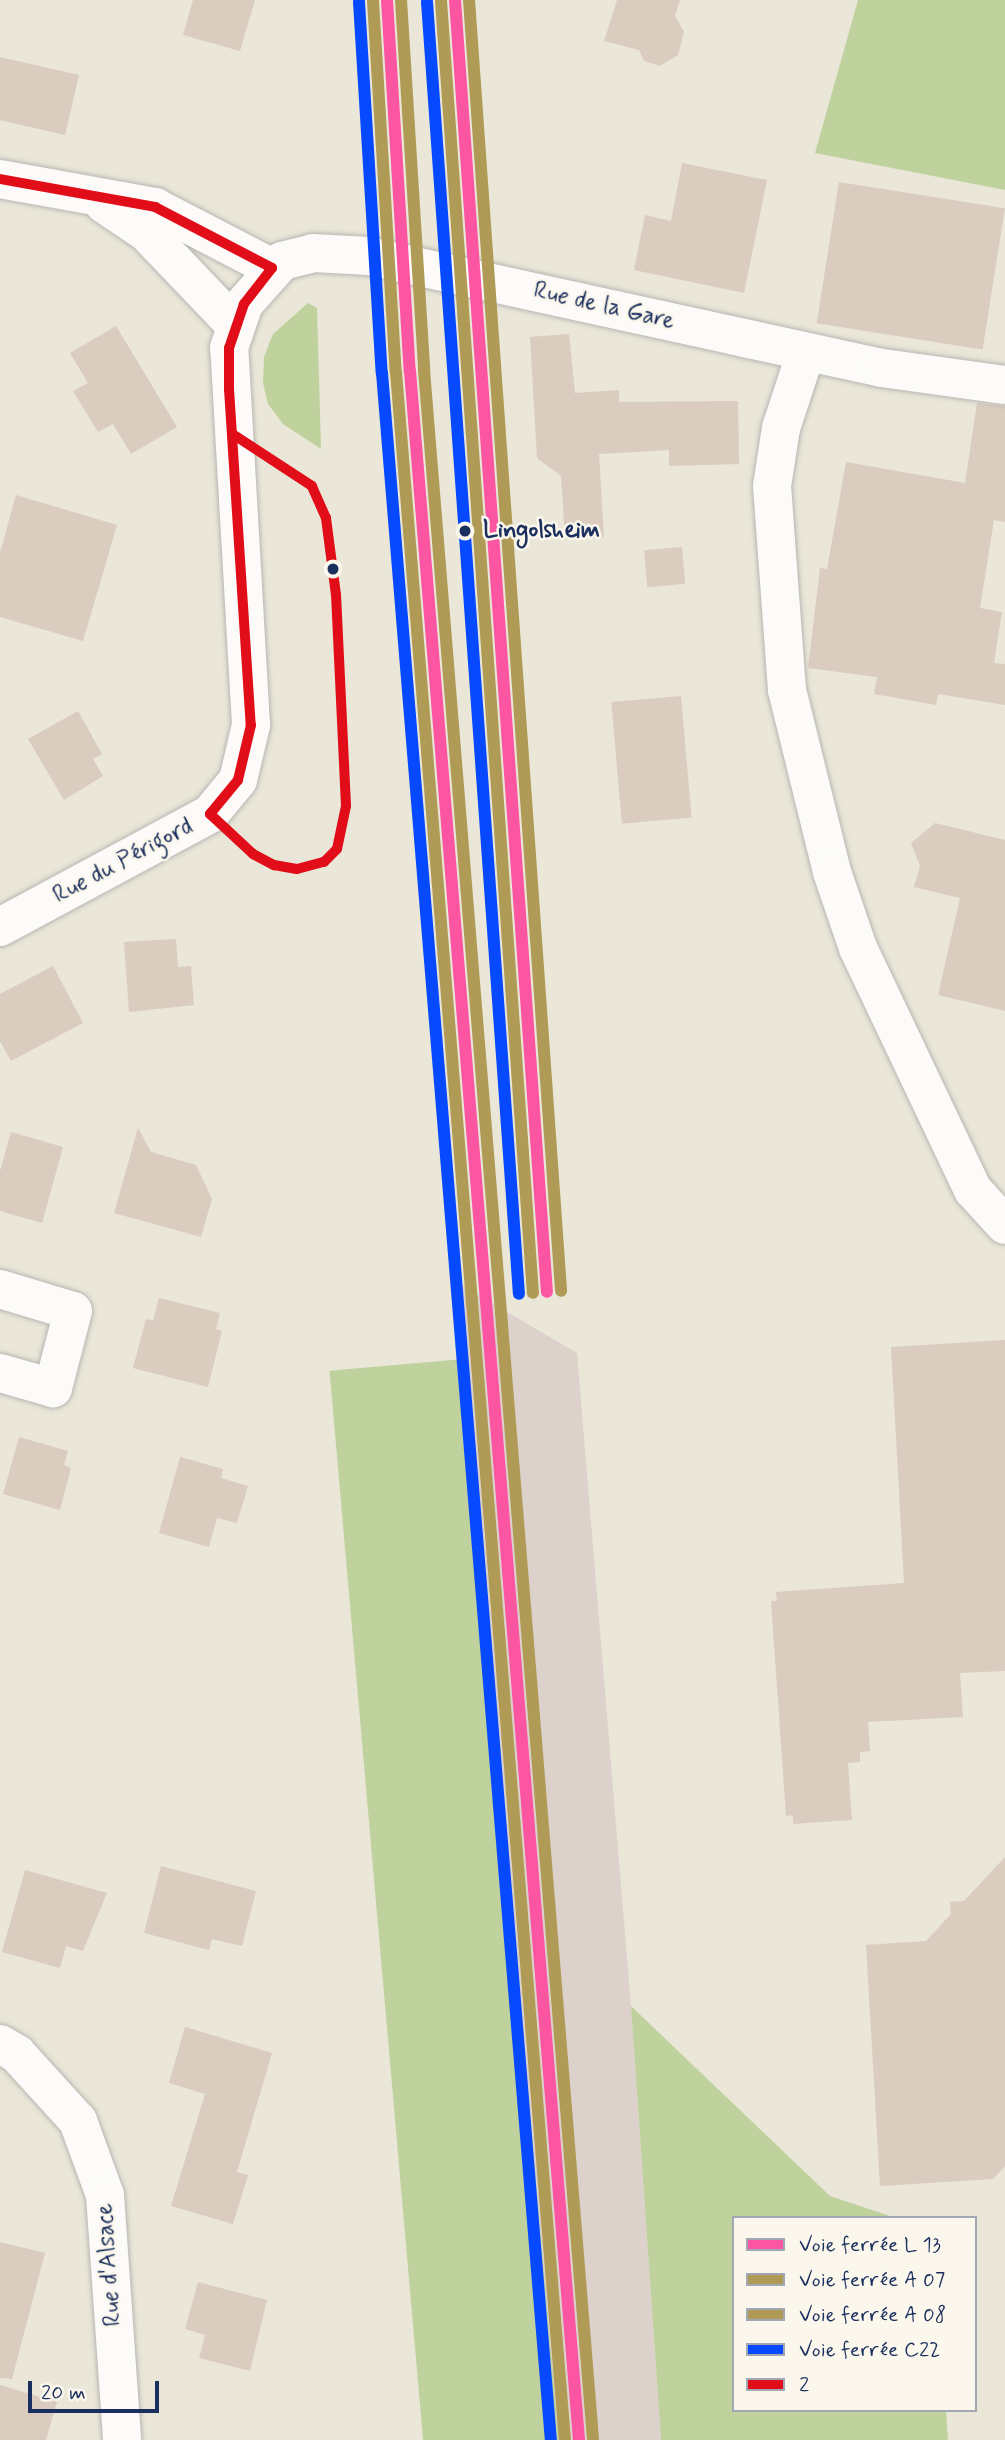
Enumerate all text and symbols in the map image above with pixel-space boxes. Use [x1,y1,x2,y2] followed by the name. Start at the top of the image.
[531,276,677,336] street label: Rue de la Gare
[483,517,600,545] place label: Lingolsheim
[453,519,477,543] marker: Lingolsheim
[326,562,340,576] unlabelled marker
[49,812,197,910] street label: Rue du Périgord
[90,2203,128,2327] street label: Rue d'Alsace
[732,2216,977,2412] legend
[799,2231,941,2259] text: Voie ferrée L 13
[799,2266,945,2294] text: Voie ferrée A 07
[799,2301,946,2329] text: Voie ferrée A 08
[799,2336,940,2364] text: Voie ferrée C22
[32,2366,163,2410] scale bar
[799,2371,809,2399] text: 2
[41,2379,86,2407] text: 20 m

